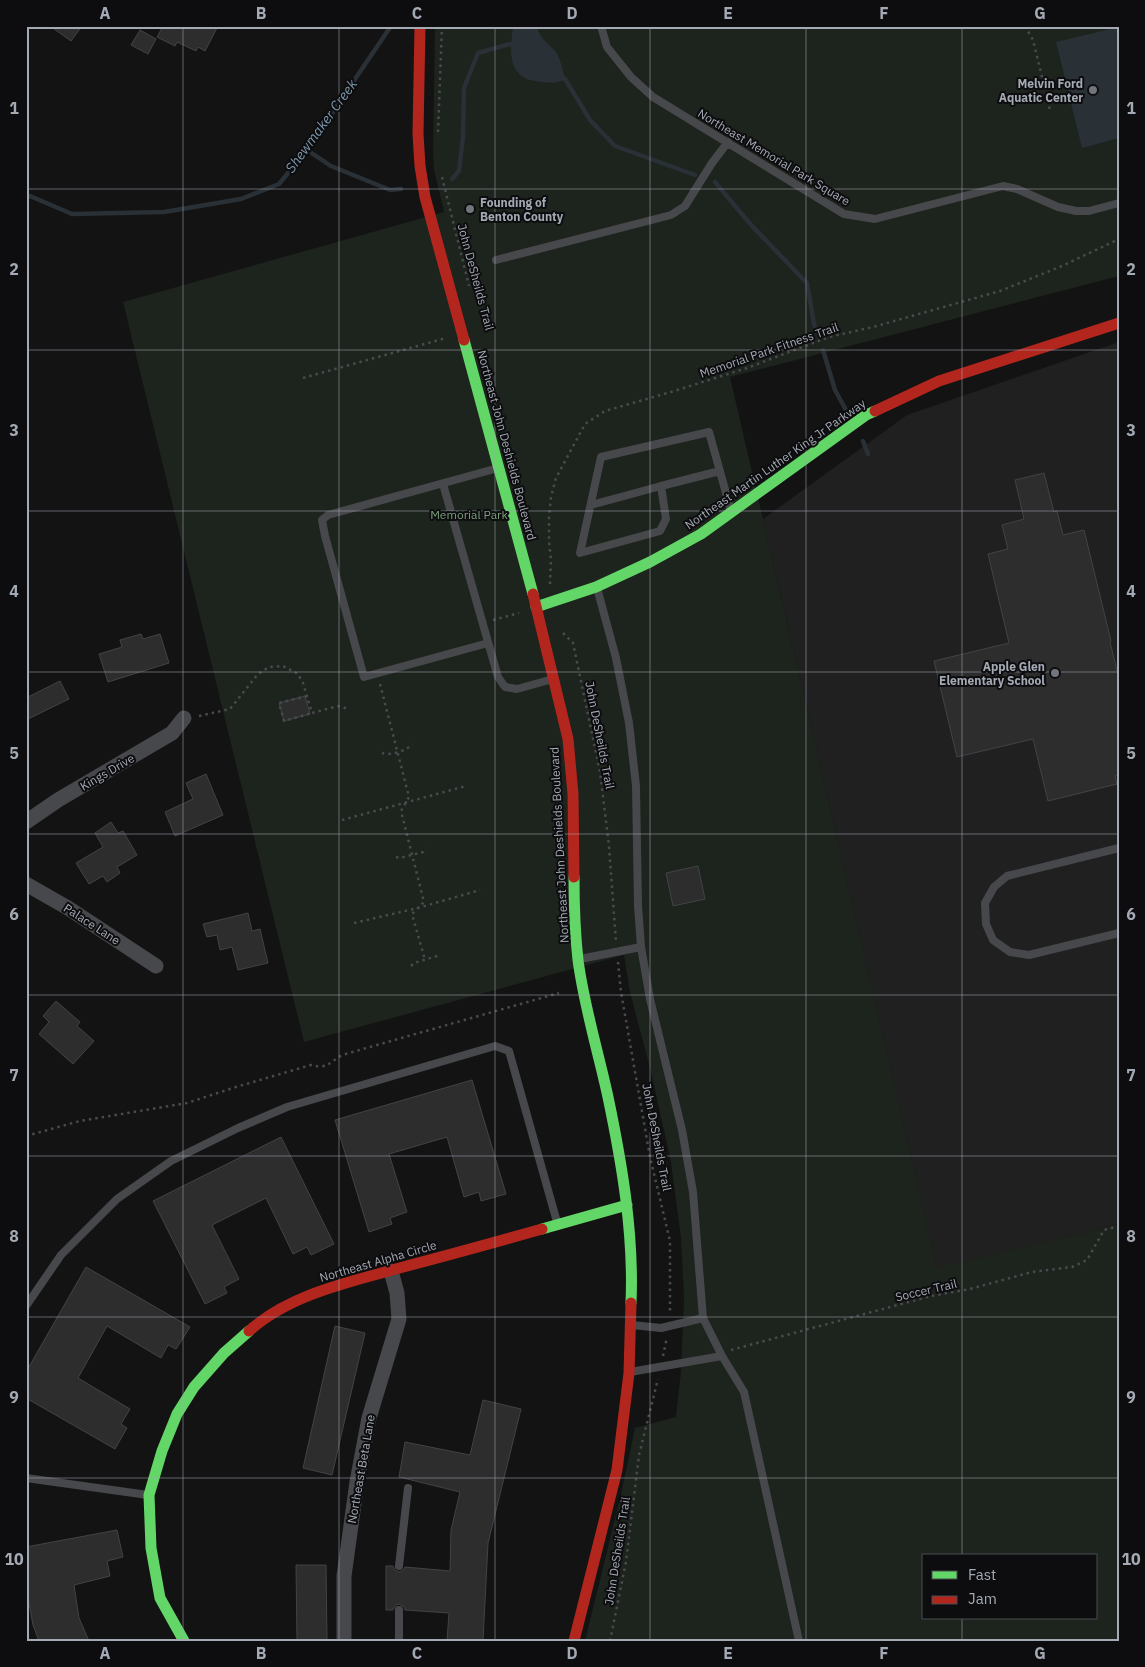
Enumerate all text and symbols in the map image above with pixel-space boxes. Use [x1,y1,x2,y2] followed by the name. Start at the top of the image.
[100,3,111,23] text: A
[256,3,267,23] text: B
[412,3,422,23] text: C
[566,3,578,23] text: D
[723,3,733,23] text: E
[879,3,889,23] text: F
[1034,3,1046,23] text: G
[281,75,361,176] water label: Shewmaker Creek
[999,76,1083,105] place label: Melvin Ford Aquatic Center
[1087,84,1099,96] marker: Melvin Ford Aquatic Center
[9,98,19,118] text: 1
[1126,98,1136,118] text: 1
[695,105,853,209] street label: Northeast Memorial Park Square
[480,195,564,224] place label: Founding of Benton County
[464,203,476,215] marker: Founding of Benton County
[455,222,497,332] street label: John DeSheilds Trail
[9,259,19,279] text: 2
[1126,259,1136,279] text: 2
[698,319,840,381] street label: Memorial Park Fitness Trail
[474,348,540,542] street label: Northeast John Deshields Boulevard
[682,396,868,532] street label: Northeast Martin Luther King Jr Parkway
[9,420,19,440] text: 3
[1126,420,1136,440] text: 3
[430,507,509,522] park label: Memorial Park
[9,581,19,601] text: 4
[1126,581,1136,601] text: 4
[939,659,1045,688] place label: Apple Glen Elementary School
[1049,667,1061,679] marker: Apple Glen Elementary School
[582,680,618,790] street label: John DeSheilds Trail
[9,743,19,763] text: 5
[1126,743,1136,763] text: 5
[546,747,572,943] street label: Northeast John Deshields Boulevard
[77,750,137,794] street label: Kings Drive
[61,900,123,948] street label: Palace Lane
[9,904,19,924] text: 6
[1126,904,1136,924] text: 6
[9,1065,19,1085] text: 7
[1126,1065,1136,1085] text: 7
[639,1082,675,1192] street label: John DeSheilds Trail
[9,1226,19,1246] text: 8
[1126,1226,1136,1246] text: 8
[318,1237,439,1285] street label: Northeast Alpha Circle
[894,1276,958,1304] street label: Soccer Trail
[9,1387,19,1407] text: 9
[1126,1387,1136,1407] text: 9
[344,1413,378,1525] street label: Northeast Beta Lane
[601,1496,633,1606] street label: John DeSheilds Trail
[4,1549,24,1569] text: 10
[1121,1549,1141,1569] text: 10
[922,1554,1098,1620] legend
[968,1565,996,1584] text: Fast
[968,1589,997,1608] text: Jam
[100,1643,111,1663] text: A
[256,1643,267,1663] text: B
[412,1643,422,1663] text: C
[566,1643,578,1663] text: D
[723,1643,733,1663] text: E
[879,1643,889,1663] text: F
[1034,1643,1046,1663] text: G

